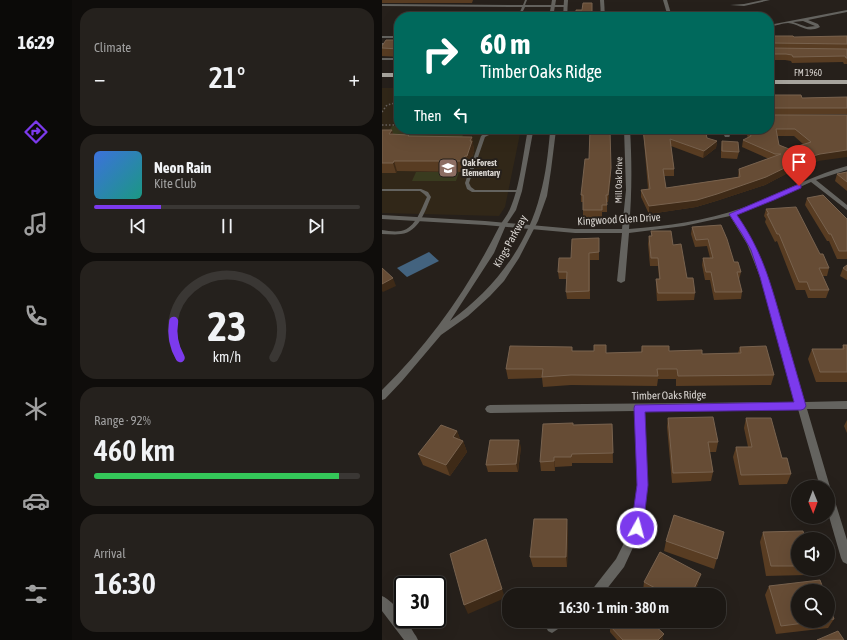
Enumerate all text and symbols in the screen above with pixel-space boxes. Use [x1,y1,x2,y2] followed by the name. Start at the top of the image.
[414,28,466,80] icon: right
[480,28,530,60] text: 60 m
[17,32,55,53] text: 16:29
[94,40,131,55] text: Climate
[209,60,245,94] text: 21°
[480,61,602,82] text: Timber Oaks Ridge
[94,65,105,91] text: −
[349,65,360,91] text: +
[794,68,822,78] street label: FM 1960
[450,104,472,126] icon: left
[414,107,442,124] text: Then
[22,118,50,146] icon: directions
[782,145,816,186] pin
[788,151,810,173] icon: arrive
[437,157,459,179] school or university icon: Oak Forest Elementary
[614,157,624,203] street label: Mill Oak Drive
[462,158,501,178] place label: Oak Forest Elementary
[154,159,211,176] text: Neon Rain
[154,176,196,191] text: Kite Club
[22,210,50,238] icon: music
[577,211,661,227] street label: Kingwood Glen Drive
[491,212,529,269] street label: Kings Parkway
[127,215,149,237] icon: previous
[216,215,238,237] icon: pause
[305,215,327,237] icon: next
[22,302,50,330] icon: phone
[207,302,247,350] text: 23
[213,349,241,365] text: km/h
[632,388,706,402] street label: Timber Oaks Ridge
[22,395,50,423] icon: climate
[94,413,151,428] text: Range · 92%
[94,433,175,467] text: 460 km
[791,480,835,524] north arrow
[791,480,835,628] map controls
[22,487,50,515] icon: car
[616,507,658,549] position arrow
[791,532,835,576] button: sound
[94,546,126,561] text: Arrival
[94,566,156,600] text: 16:30
[394,576,446,628] speed limit sign: 30
[22,580,50,608] icon: filters
[791,584,835,628] button: search
[559,599,669,616] text: 16:30 · 1 min · 380 m

